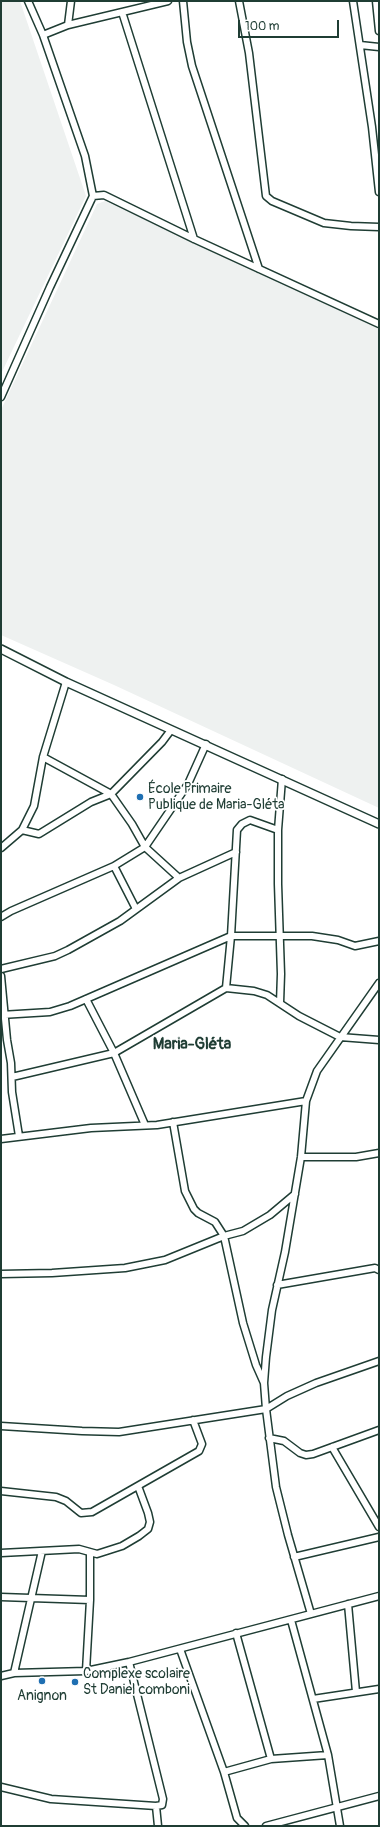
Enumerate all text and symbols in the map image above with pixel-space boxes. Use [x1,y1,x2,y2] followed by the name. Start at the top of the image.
[240,12,341,38] scale bar
[245,19,279,34] text: 100 m
[148,781,285,814] place label: École Primaire Publique de Maria-Gléta
[135,792,145,802] marker: École Primaire Publique de Maria-Gléta
[153,1035,231,1055] district label: Maria-Gléta
[83,1666,190,1698] place label: Complexe scolaire St Daniel comboni
[37,1676,47,1686] marker: Anignon
[70,1677,80,1687] marker: Complexe scolaire St Daniel comboni
[17,1688,67,1704] place label: Anignon

